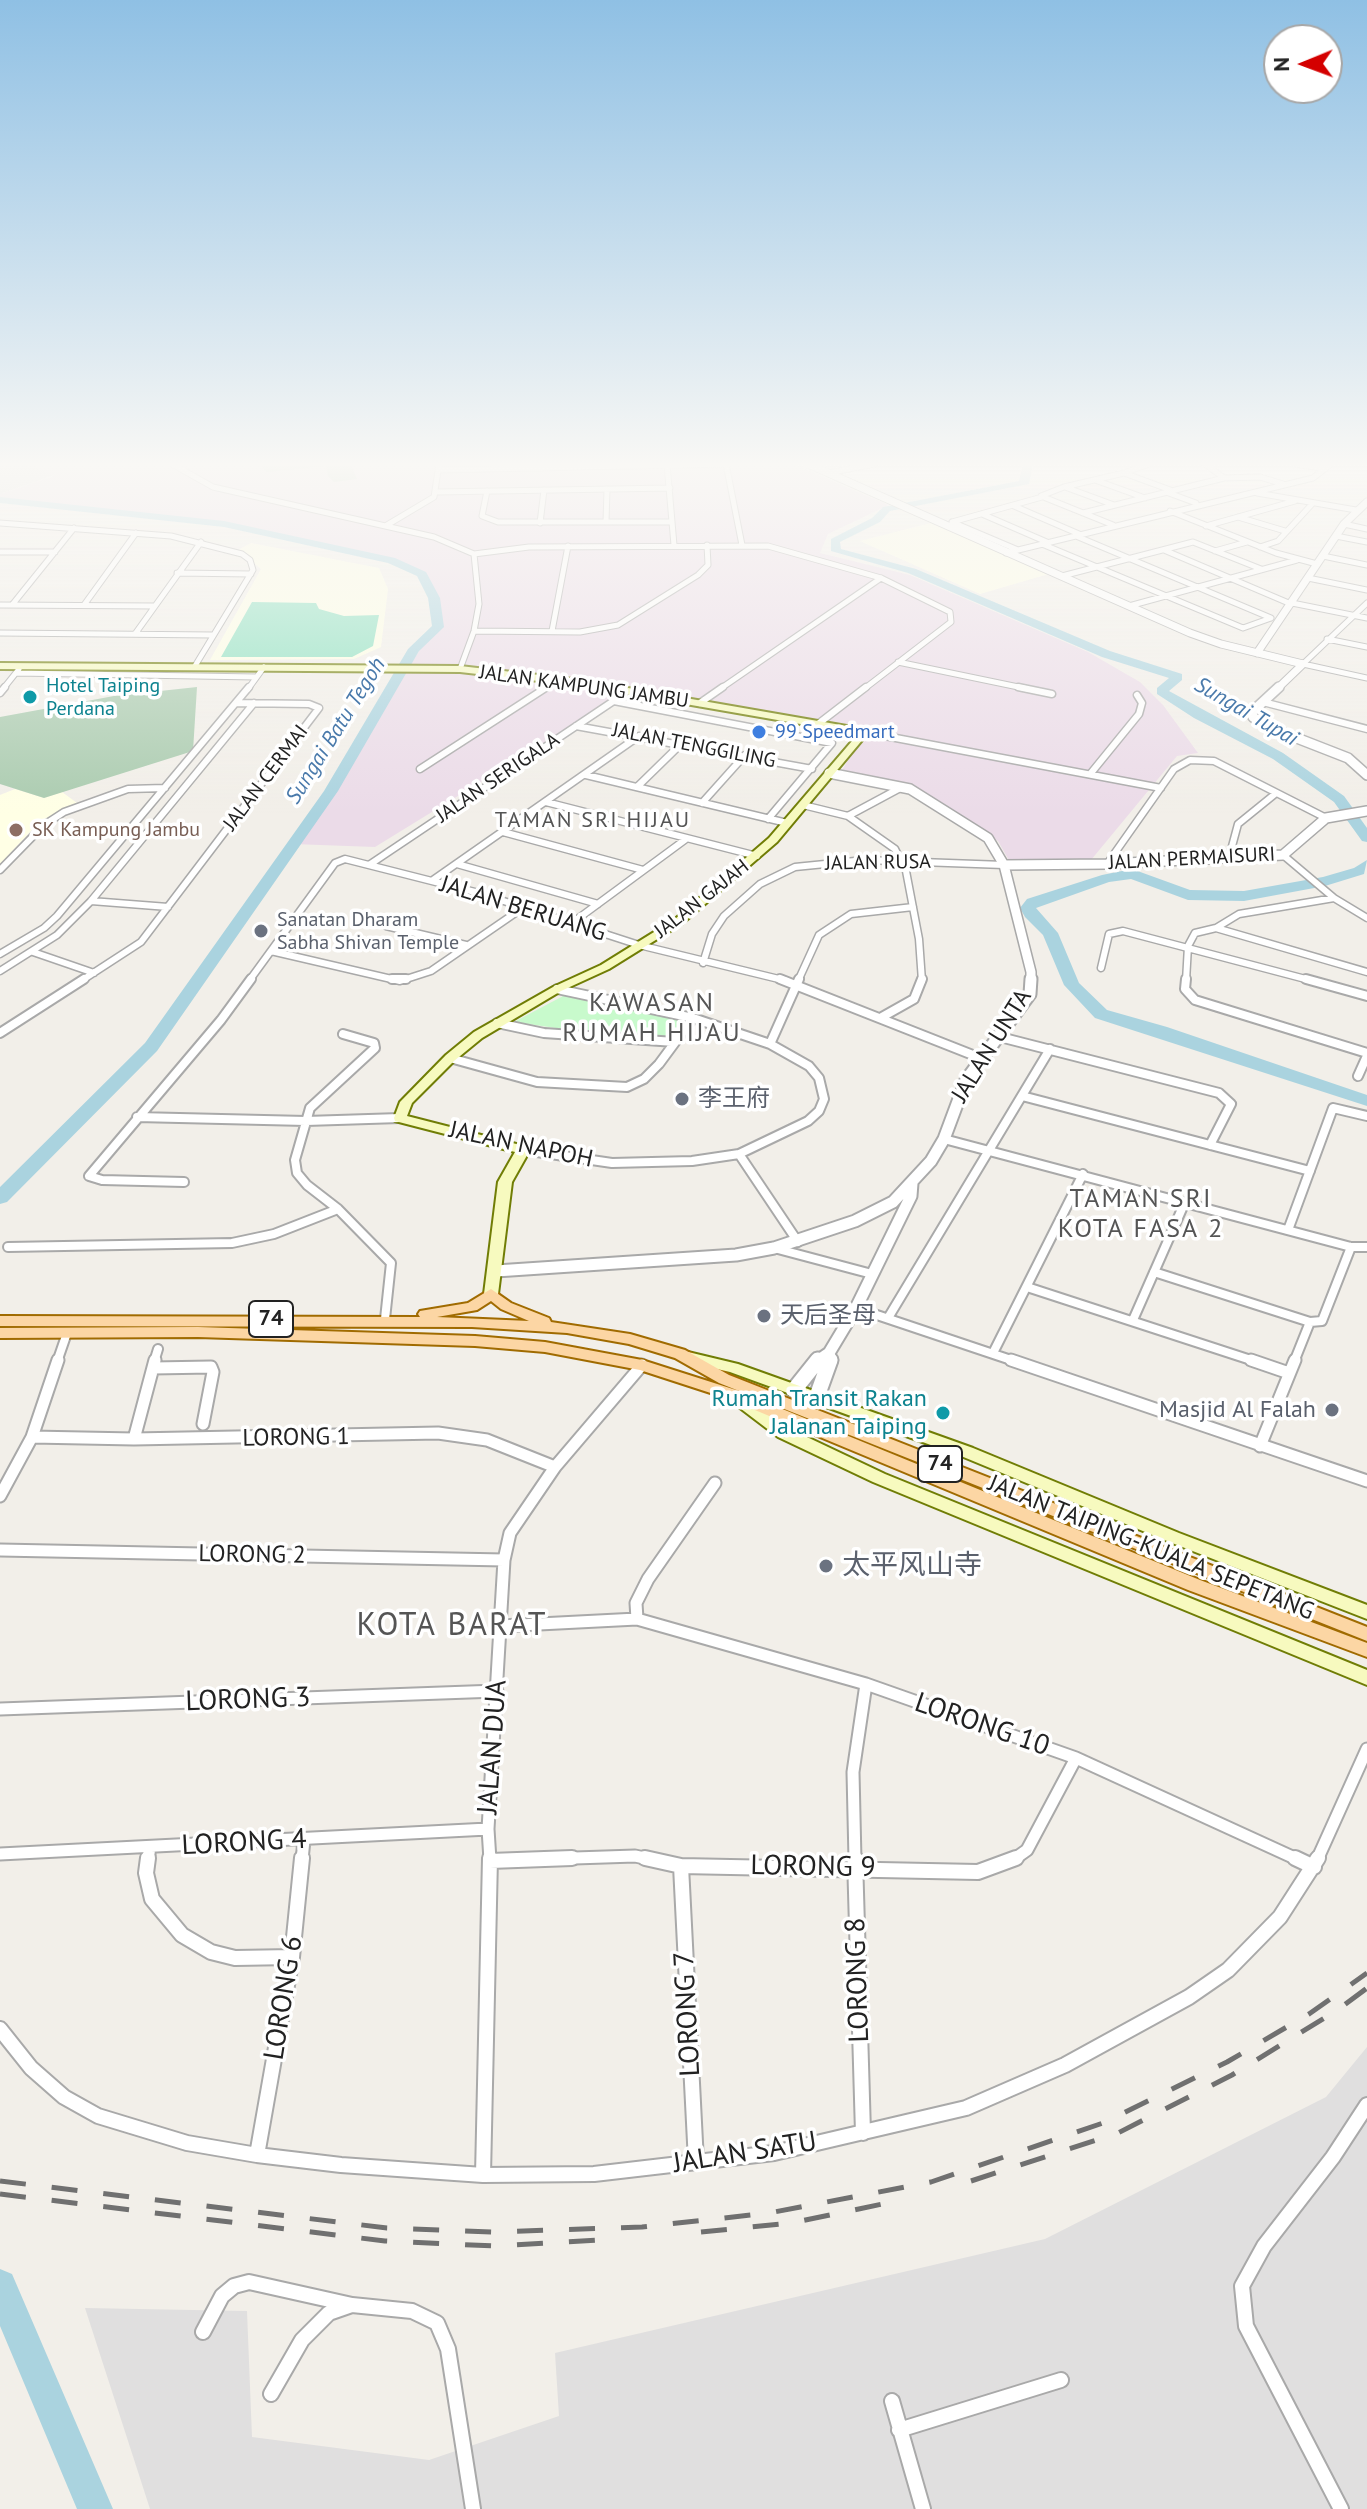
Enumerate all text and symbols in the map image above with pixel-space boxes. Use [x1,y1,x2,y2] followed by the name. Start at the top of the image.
[1263,24,1343,104] north arrow
[1267,57,1295,72] text: N
[280,653,392,809] water label: Sungai Batu Tegoh
[478,660,690,714] street label: JALAN KAMPUNG JAMBU
[1189,672,1303,752] water label: Sungai Tupai
[46,674,160,721] place label: Hotel Taiping Perdana
[21,688,39,706] marker: Hotel Taiping Perdana
[610,718,778,774] street label: JALAN TENGGILING
[775,720,895,744] place label: 99 Speedmart
[219,721,313,835] street label: JALAN CERMAI
[750,723,768,741] marker: 99 Speedmart
[432,728,564,828] street label: JALAN SERIGALA
[495,808,691,834] district label: TAMAN SRI HIJAU
[32,818,200,842] place label: SK Kampung Jambu
[7,821,25,839] marker: SK Kampung Jambu
[1108,843,1276,875] street label: JALAN PERMAISURI
[825,850,931,876] street label: JALAN RUSA
[650,855,754,943] street label: JALAN GAJAH
[437,870,609,948] street label: JALAN BERUANG
[277,908,459,955] place label: Sanatan Dharam Sabha Shivan Temple
[252,922,270,940] marker: Sanatan Dharam Sabha Shivan Temple
[946,984,1038,1108] street label: JALAN UNTA
[562,988,742,1050] district label: KAWASAN RUMAH HIJAU
[698,1085,770,1113] place label: 李王府
[673,1090,691,1108] marker: 李王府
[447,1116,595,1174] street label: JALAN NAPOH
[1058,1184,1224,1246] district label: TAMAN SRI KOTA FASA 2
[249,1301,293,1337] road number: 74
[780,1302,876,1330] place label: 天后圣母
[755,1307,773,1325] marker: 天后圣母
[712,1385,927,1441] place label: Rumah Transit Rakan Jalanan Taiping
[1159,1396,1316,1424] place label: Masjid Al Falah
[1323,1401,1341,1419] marker: Masjid Al Falah
[934,1404,952,1422] marker: Rumah Transit Rakan Jalanan Taiping
[242,1423,350,1453] street label: LORONG 1
[918,1446,962,1482] road number: 74
[984,1469,1318,1627] street label: JALAN TAIPING-KUALA SEPETANG
[198,1540,306,1570] street label: LORONG 2
[842,1549,982,1583] place label: 太平风山寺
[817,1557,835,1575] marker: 太平风山寺
[356,1607,548,1645] district label: KOTA BARAT
[472,1679,514,1815] street label: JALAN DUA
[185,1681,311,1719] street label: LORONG 3
[910,1686,1054,1764] street label: LORONG 10
[181,1823,307,1863] street label: LORONG 4
[750,1849,876,1885] street label: LORONG 9
[839,1917,877,2043] street label: LORONG 8
[258,1934,310,2062] street label: LORONG 6
[668,1951,708,2077] street label: LORONG 7
[671,2125,819,2181] street label: JALAN SATU

